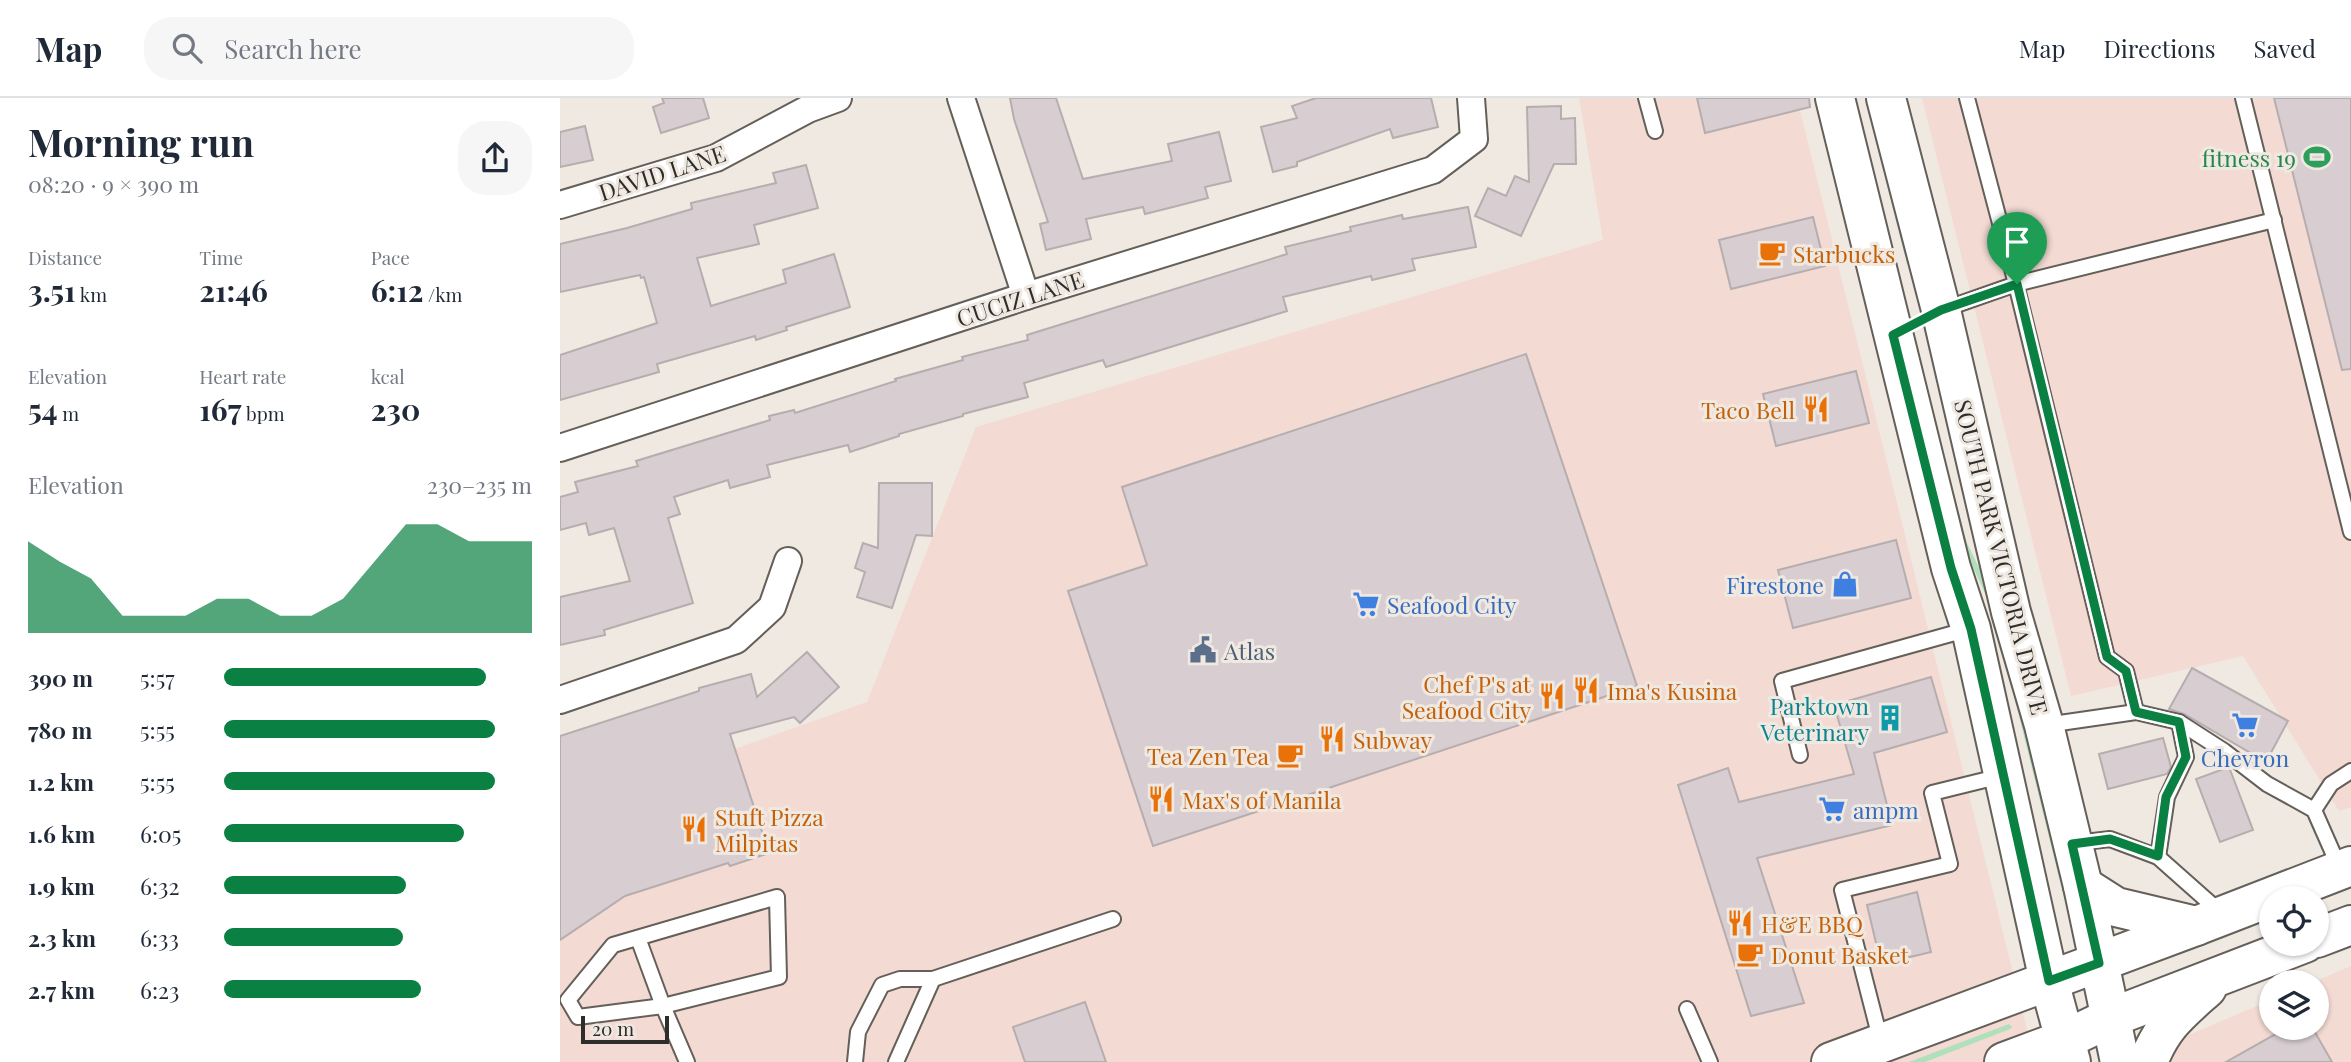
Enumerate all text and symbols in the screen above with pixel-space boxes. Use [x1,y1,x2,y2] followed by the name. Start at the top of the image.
[144,17,634,80] search box
[35,26,102,70] text: Map
[168,29,206,67] icon: search
[224,31,362,66] text: Search here
[2019,32,2065,64] text: Map
[2103,32,2216,64] text: Directions
[2254,32,2316,64] text: Saved
[28,116,254,167] text: Morning run
[458,121,532,195] button: share
[594,137,730,207] street label: DAVID LANE
[2202,142,2296,173] place label: fitness 19
[2302,142,2332,172] sports icon: fitness 19
[28,168,199,199] text: 08:20 · 9 × 390 m
[1987,212,2047,284] pin
[1998,223,2036,261] icon: arrive
[1757,238,1787,268] cafe icon: Starbucks
[1793,238,1895,269] place label: Starbucks
[28,244,102,270] text: Distance
[199,244,243,270] text: Time
[371,244,410,270] text: Pace
[952,263,1088,333] street label: CUCIZ LANE
[28,270,76,310] text: 3.51
[199,270,268,310] text: 21:46
[371,270,423,310] text: 6:12
[76,281,107,307] text: km
[423,281,463,307] text: /km
[28,363,107,389] text: Elevation
[199,363,286,389] text: Heart rate
[371,363,405,389] text: kcal
[28,389,58,429] text: 54
[199,389,241,429] text: 167
[371,389,420,429] text: 230
[1701,394,1795,425] place label: Taco Bell
[1801,394,1831,424] restaurant icon: Taco Bell
[1948,396,2056,718] street label: SOUTH PARK VICTORIA DRIVE
[58,400,79,426] text: m
[241,400,285,426] text: bpm
[28,469,124,500] text: Elevation
[427,469,532,500] text: 230–235 m
[1726,569,1824,600] place label: Firestone
[1830,569,1860,599] shop icon: Firestone
[1351,589,1381,619] supermarket icon: Seafood City
[1387,589,1517,620] place label: Seafood City
[1188,635,1218,665] public building icon: Atlas
[1223,635,1275,666] place label: Atlas
[28,662,93,693] text: 390 m
[140,662,175,693] text: 5:57
[1402,668,1532,725] place label: Chef P's at Seafood City
[1571,675,1601,705] restaurant icon: Ima's Kusina
[1607,675,1738,706] place label: Ima's Kusina
[1537,681,1567,711] restaurant icon: Chef P's at Seafood City
[1759,690,1869,747] place label: Parktown Veterinary
[1875,703,1905,733] building icon: Parktown Veterinary
[2230,710,2260,740] supermarket icon: Chevron
[28,714,92,745] text: 780 m
[140,714,175,745] text: 5:55
[1317,724,1347,754] restaurant icon: Subway
[1353,724,1432,755] place label: Subway
[1147,740,1270,771] place label: Tea Zen Tea
[1275,740,1305,770] cafe icon: Tea Zen Tea
[2201,742,2289,773] place label: Chevron
[28,766,94,797] text: 1.2 km
[140,766,175,797] text: 5:55
[1146,784,1176,814] restaurant icon: Max's of Manila
[1182,784,1342,815] place label: Max's of Manila
[1817,794,1847,824] supermarket icon: ampm
[1853,794,1919,825] place label: ampm
[715,801,824,858] place label: Stuft Pizza Milpitas
[679,814,709,844] restaurant icon: Stuft Pizza Milpitas
[28,818,95,849] text: 1.6 km
[140,818,181,849] text: 6:05
[28,870,95,901] text: 1.9 km
[140,870,179,901] text: 6:32
[2259,886,2329,1040] map controls
[2259,886,2329,956] button: locate
[1725,908,1755,938] restaurant icon: H&E BBQ
[1761,908,1864,939] place label: H&E BBQ
[28,922,96,953] text: 2.3 km
[140,922,179,953] text: 6:33
[1735,939,1765,969] cafe icon: Donut Basket
[1771,939,1910,970] place label: Donut Basket
[2259,970,2329,1040] button: layers
[28,974,95,1005] text: 2.7 km
[140,974,179,1005] text: 6:23
[581,1013,668,1045] scale bar
[592,1015,634,1041] text: 20 m

